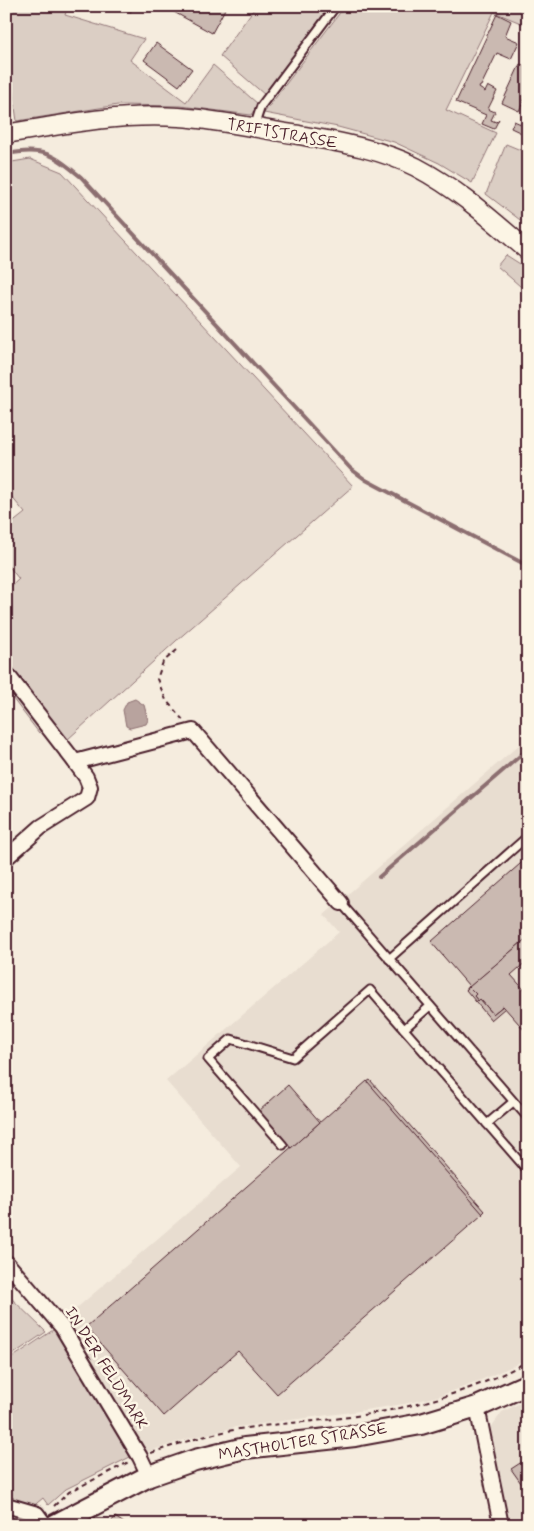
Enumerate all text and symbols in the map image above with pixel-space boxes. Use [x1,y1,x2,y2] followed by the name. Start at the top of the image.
[225,114,339,154] street label: TRIFTSTRASSE
[60,1303,152,1433] street label: IN DER FELDMARK
[217,1418,389,1466] street label: MASTHOLTER STRASSE

